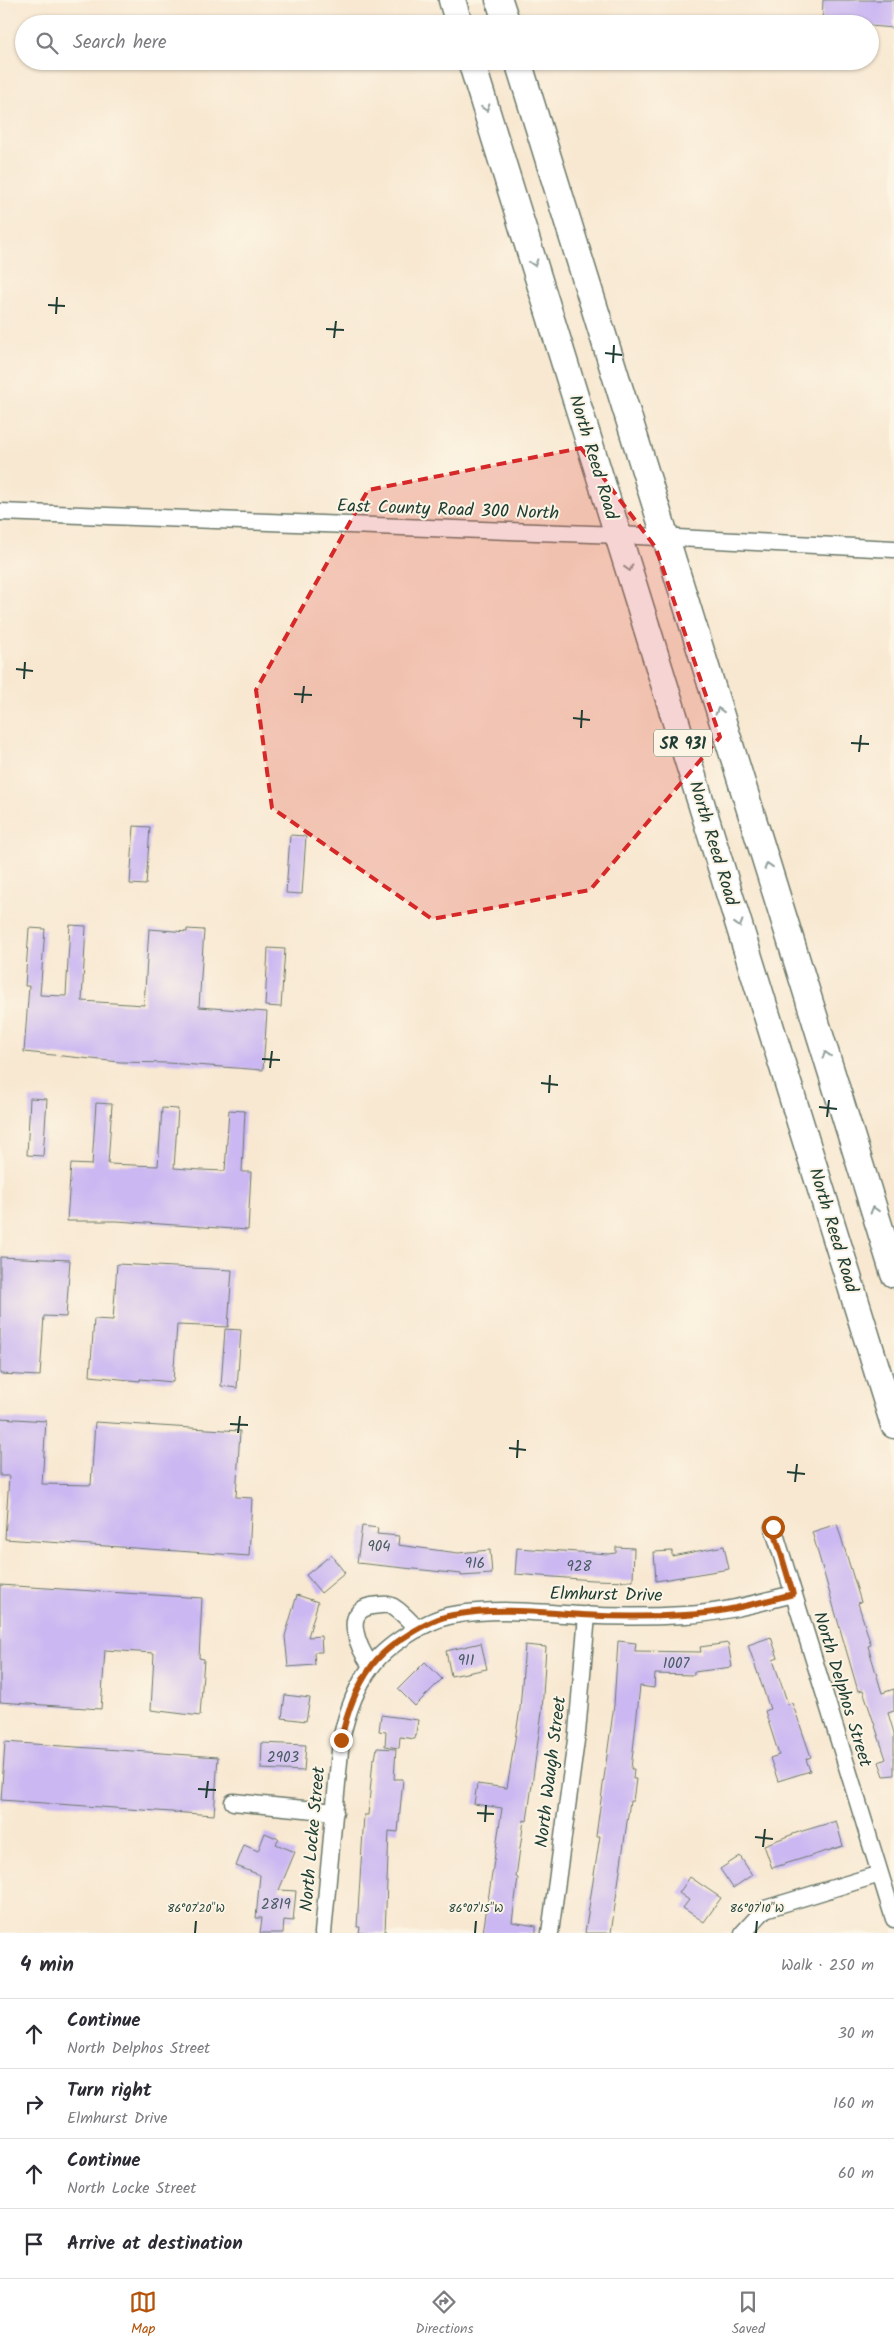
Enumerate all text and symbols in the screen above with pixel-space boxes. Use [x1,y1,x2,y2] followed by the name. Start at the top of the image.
[15,15,879,70] search box
[73,28,167,58] text: Search here
[33,29,61,57] icon: search
[480,103,490,111] one-way arrow
[528,258,538,267] one-way arrow
[560,391,626,524] street label: North Reed Road
[336,492,560,529] street label: East County Road 300 North
[624,564,634,572] one-way arrow
[715,708,725,716] one-way arrow
[654,730,712,756] road number: SR 931
[680,777,746,910] street label: North Reed Road
[763,863,773,871] one-way arrow
[734,920,744,928] one-way arrow
[822,1051,832,1060] one-way arrow
[800,1164,866,1297] street label: North Reed Road
[870,1207,880,1215] one-way arrow
[762,1516,785,1539] route start
[367,1535,391,1559] house number: 904
[465,1552,485,1576] house number: 916
[566,1555,592,1579] house number: 928
[549,1580,663,1611] street label: Elmhurst Drive
[804,1608,879,1772] street label: North Delphos Street
[458,1649,475,1673] house number: 911
[663,1652,690,1676] house number: 1007
[528,1694,575,1850] street label: North Waugh Street
[330,1729,353,1752] route end
[267,1746,299,1770] house number: 2903
[293,1764,334,1913] street label: North Locke Street
[261,1893,292,1917] house number: 2819
[167,1899,225,1918] text: 86°07'20"W
[449,1899,503,1918] text: 86°07'15"W
[730,1899,784,1918] text: 86°07'10"W
[20,1949,74,1982] text: 4 min
[781,1953,874,1978] text: Walk · 250 m
[67,2006,140,2036] text: Continue
[20,2020,48,2048] icon: ahead
[838,2021,874,2046] text: 30 m
[67,2036,210,2061] text: North Delphos Street
[67,2076,152,2106] text: Turn right
[20,2090,48,2118] icon: right
[833,2091,874,2116] text: 160 m
[67,2106,167,2131] text: Elmhurst Drive
[67,2146,140,2176] text: Continue
[20,2160,48,2188] icon: ahead
[838,2161,874,2186] text: 60 m
[67,2176,196,2201] text: North Locke Street
[67,2229,243,2259] text: Arrive at destination
[20,2230,48,2258] icon: arrive
[129,2288,157,2340] tab: Map
[415,2288,473,2340] tab: Directions
[732,2288,765,2340] tab: Saved

